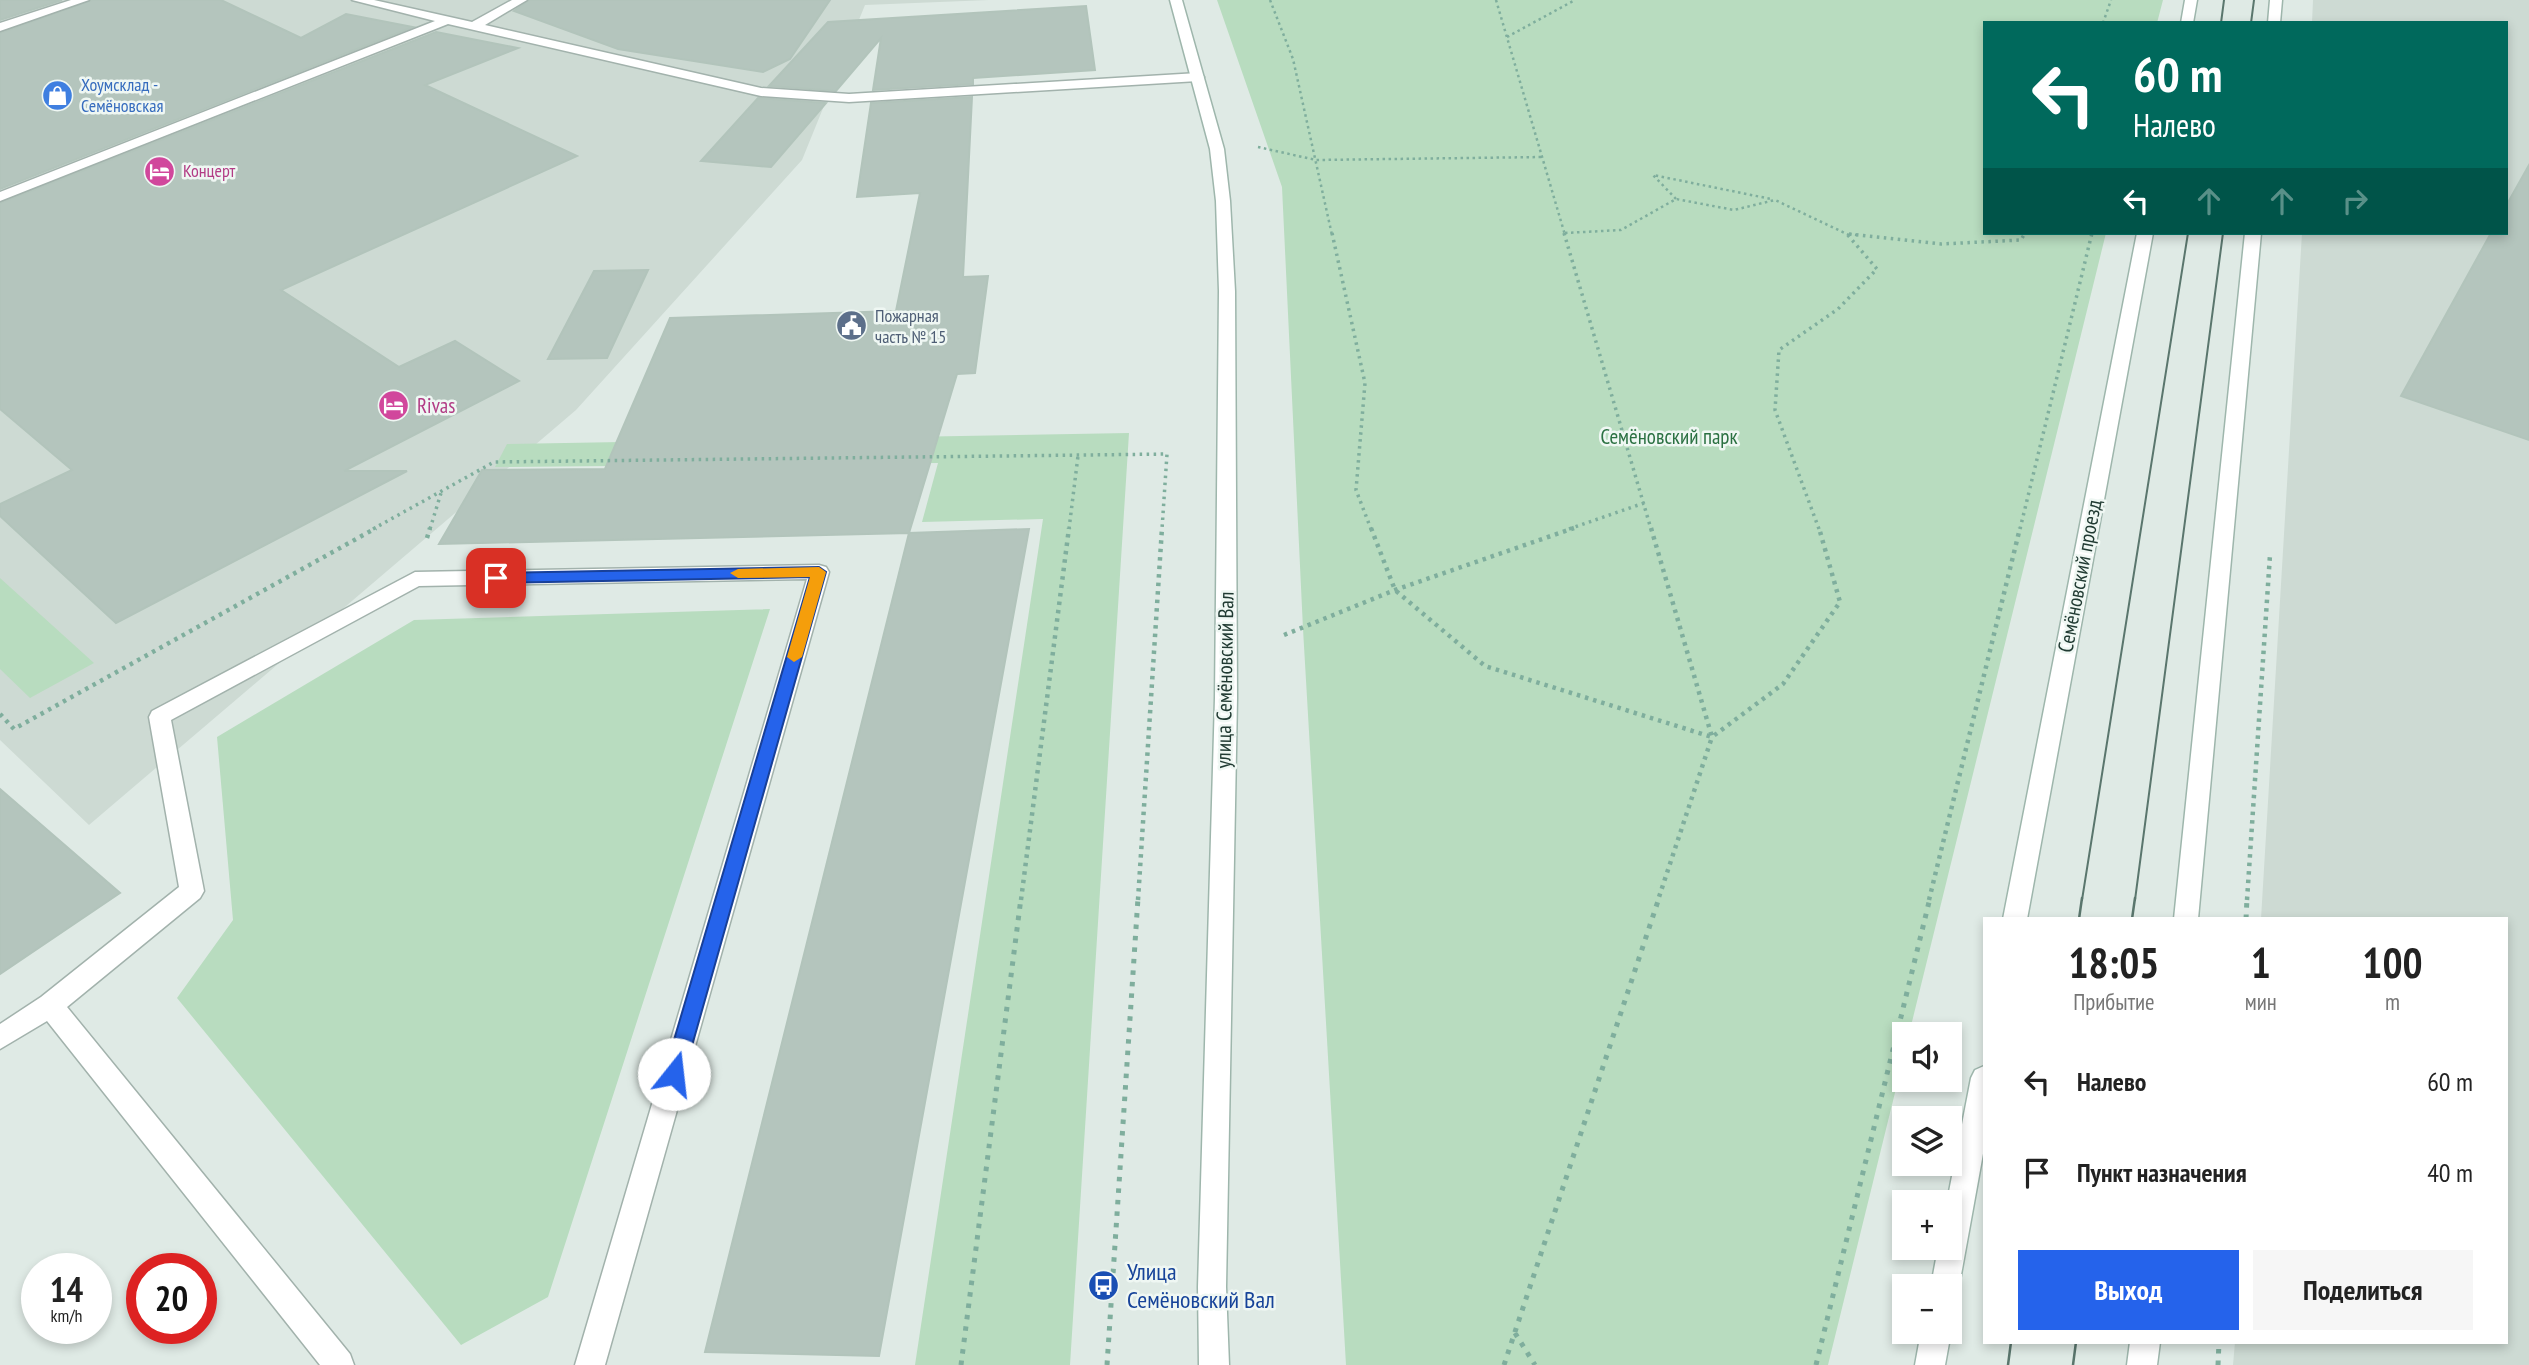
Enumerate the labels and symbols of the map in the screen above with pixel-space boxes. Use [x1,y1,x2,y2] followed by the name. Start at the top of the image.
[81,73,163,117] place label: Хоумсклад - Семёновская
[41,78,75,112] shop icon: Хоумсклад - Семёновская
[143,154,177,188] hotel icon: Концерт
[183,159,236,182] place label: Концерт
[875,304,946,348] place label: Пожарная часть № 15
[835,309,869,343] public building icon: Пожарная часть № 15
[377,389,411,423] hotel icon: Rivas
[417,392,455,419] place label: Rivas
[1600,423,1738,450] park label: Семёновский парк
[2051,497,2108,655] street label: Семёновский проезд
[466,548,526,608] pin
[1209,591,1240,769] street label: улица Семёновский Вал
[637,1037,711,1111] position arrow
[126,1253,217,1344] speed limit sign: 20
[1127,1256,1275,1315] place label: Улица Семёновский Вал
[1087,1269,1121,1303] bus stop icon: Улица Семёновский Вал

